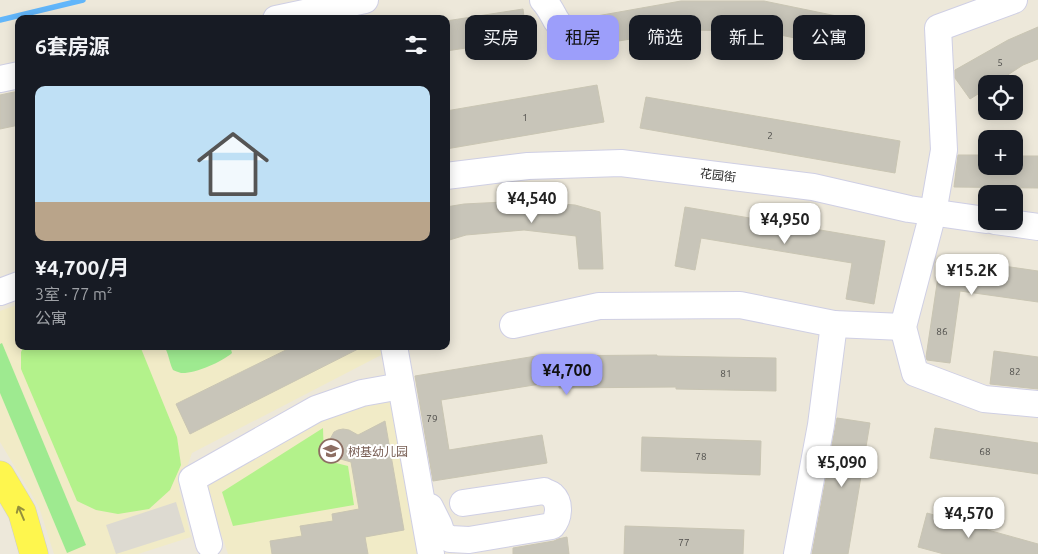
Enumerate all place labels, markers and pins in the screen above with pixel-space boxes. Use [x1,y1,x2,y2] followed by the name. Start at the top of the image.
[491,182,573,224] pin: ¥4,540
[744,202,826,245] pin: ¥4,950
[931,254,1013,296] pin: ¥15.2K
[526,354,608,396] pin: ¥4,700
[318,438,344,464] school or university icon: 树基幼儿园
[348,445,408,458] place label: 树基幼儿园
[801,446,883,488] pin: ¥5,090
[928,496,1010,539] pin: ¥4,570

